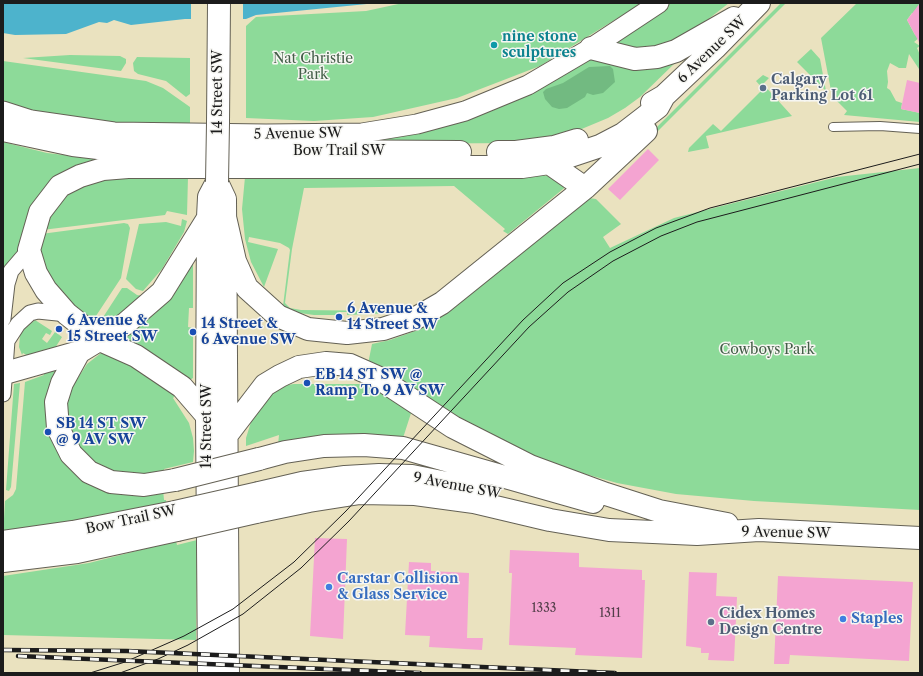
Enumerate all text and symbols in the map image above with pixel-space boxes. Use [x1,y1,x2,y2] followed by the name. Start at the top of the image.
[674,13,750,87] street label: 6 Avenue SW
[502,29,577,62] place label: nine stone sculptures
[489,40,499,50] marker: nine stone sculptures
[210,50,226,134] street label: 14 Street SW
[273,51,353,84] park label: Nat Christie Park
[771,72,873,104] place label: Calgary Parking Lot 61
[758,83,768,93] marker: Calgary Parking Lot 61
[254,125,342,143] street label: 5 Avenue SW
[293,143,385,159] street label: Bow Trail SW
[347,301,438,334] place label: 6 Avenue & 14 Street SW
[334,312,344,322] marker: 6 Avenue & 14 Street SW
[67,313,157,346] place label: 6 Avenue & 15 Street SW
[201,316,296,348] place label: 14 Street & 6 Avenue SW
[54,324,64,334] marker: 6 Avenue & 15 Street SW
[188,327,198,337] marker: 14 Street & 6 Avenue SW
[720,342,814,358] park label: Cowboys Park
[315,367,444,400] place label: EB 14 ST SW @ Ramp To 9 AV SW
[302,378,312,388] marker: EB 14 ST SW @ Ramp To 9 AV SW
[199,384,215,468] street label: 14 Street SW
[56,416,146,448] place label: SB 14 ST SW @ 9 AV SW
[43,427,53,437] marker: SB 14 ST SW @ 9 AV SW
[412,469,502,503] street label: 9 Avenue SW
[84,502,178,538] street label: Bow Trail SW
[741,524,831,542] street label: 9 Avenue SW
[337,571,459,604] place label: Carstar Collision & Glass Service
[324,582,334,592] marker: Carstar Collision & Glass Service
[532,602,556,616] house number: 1333
[719,606,822,638] place label: Cidex Homes Design Centre
[599,607,621,621] house number: 1311
[851,611,903,627] place label: Staples
[838,614,848,624] marker: Staples
[706,617,716,627] marker: Cidex Homes Design Centre

